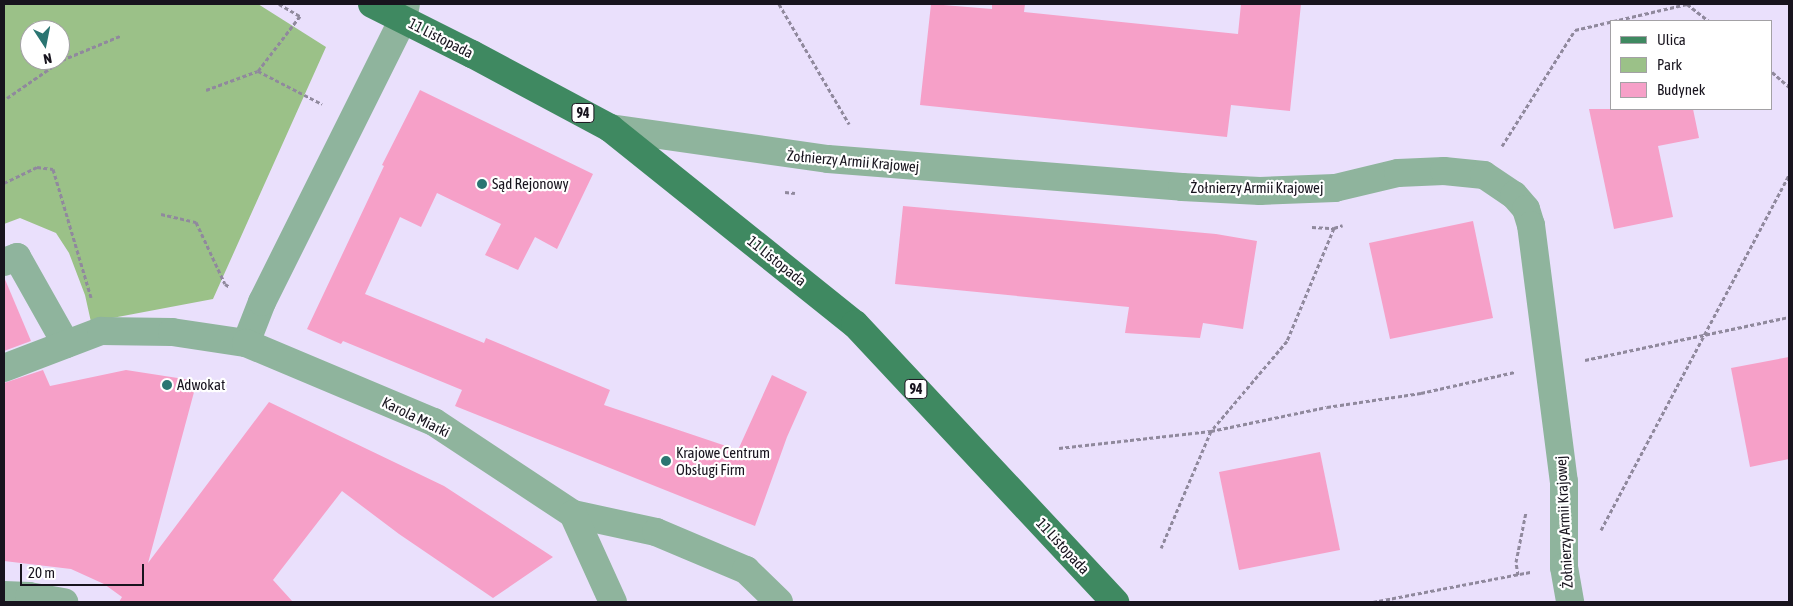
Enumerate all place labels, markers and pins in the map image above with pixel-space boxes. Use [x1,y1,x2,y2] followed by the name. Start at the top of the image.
[492,175,569,193] place label: Sąd Rejonowy
[476,178,488,190] marker: Sąd Rejonowy
[177,376,225,394] place label: Adwokat
[161,379,173,391] marker: Adwokat
[676,443,770,478] place label: Krajowe Centrum Obsługi Firm
[660,455,672,467] marker: Krajowe Centrum Obsługi Firm

